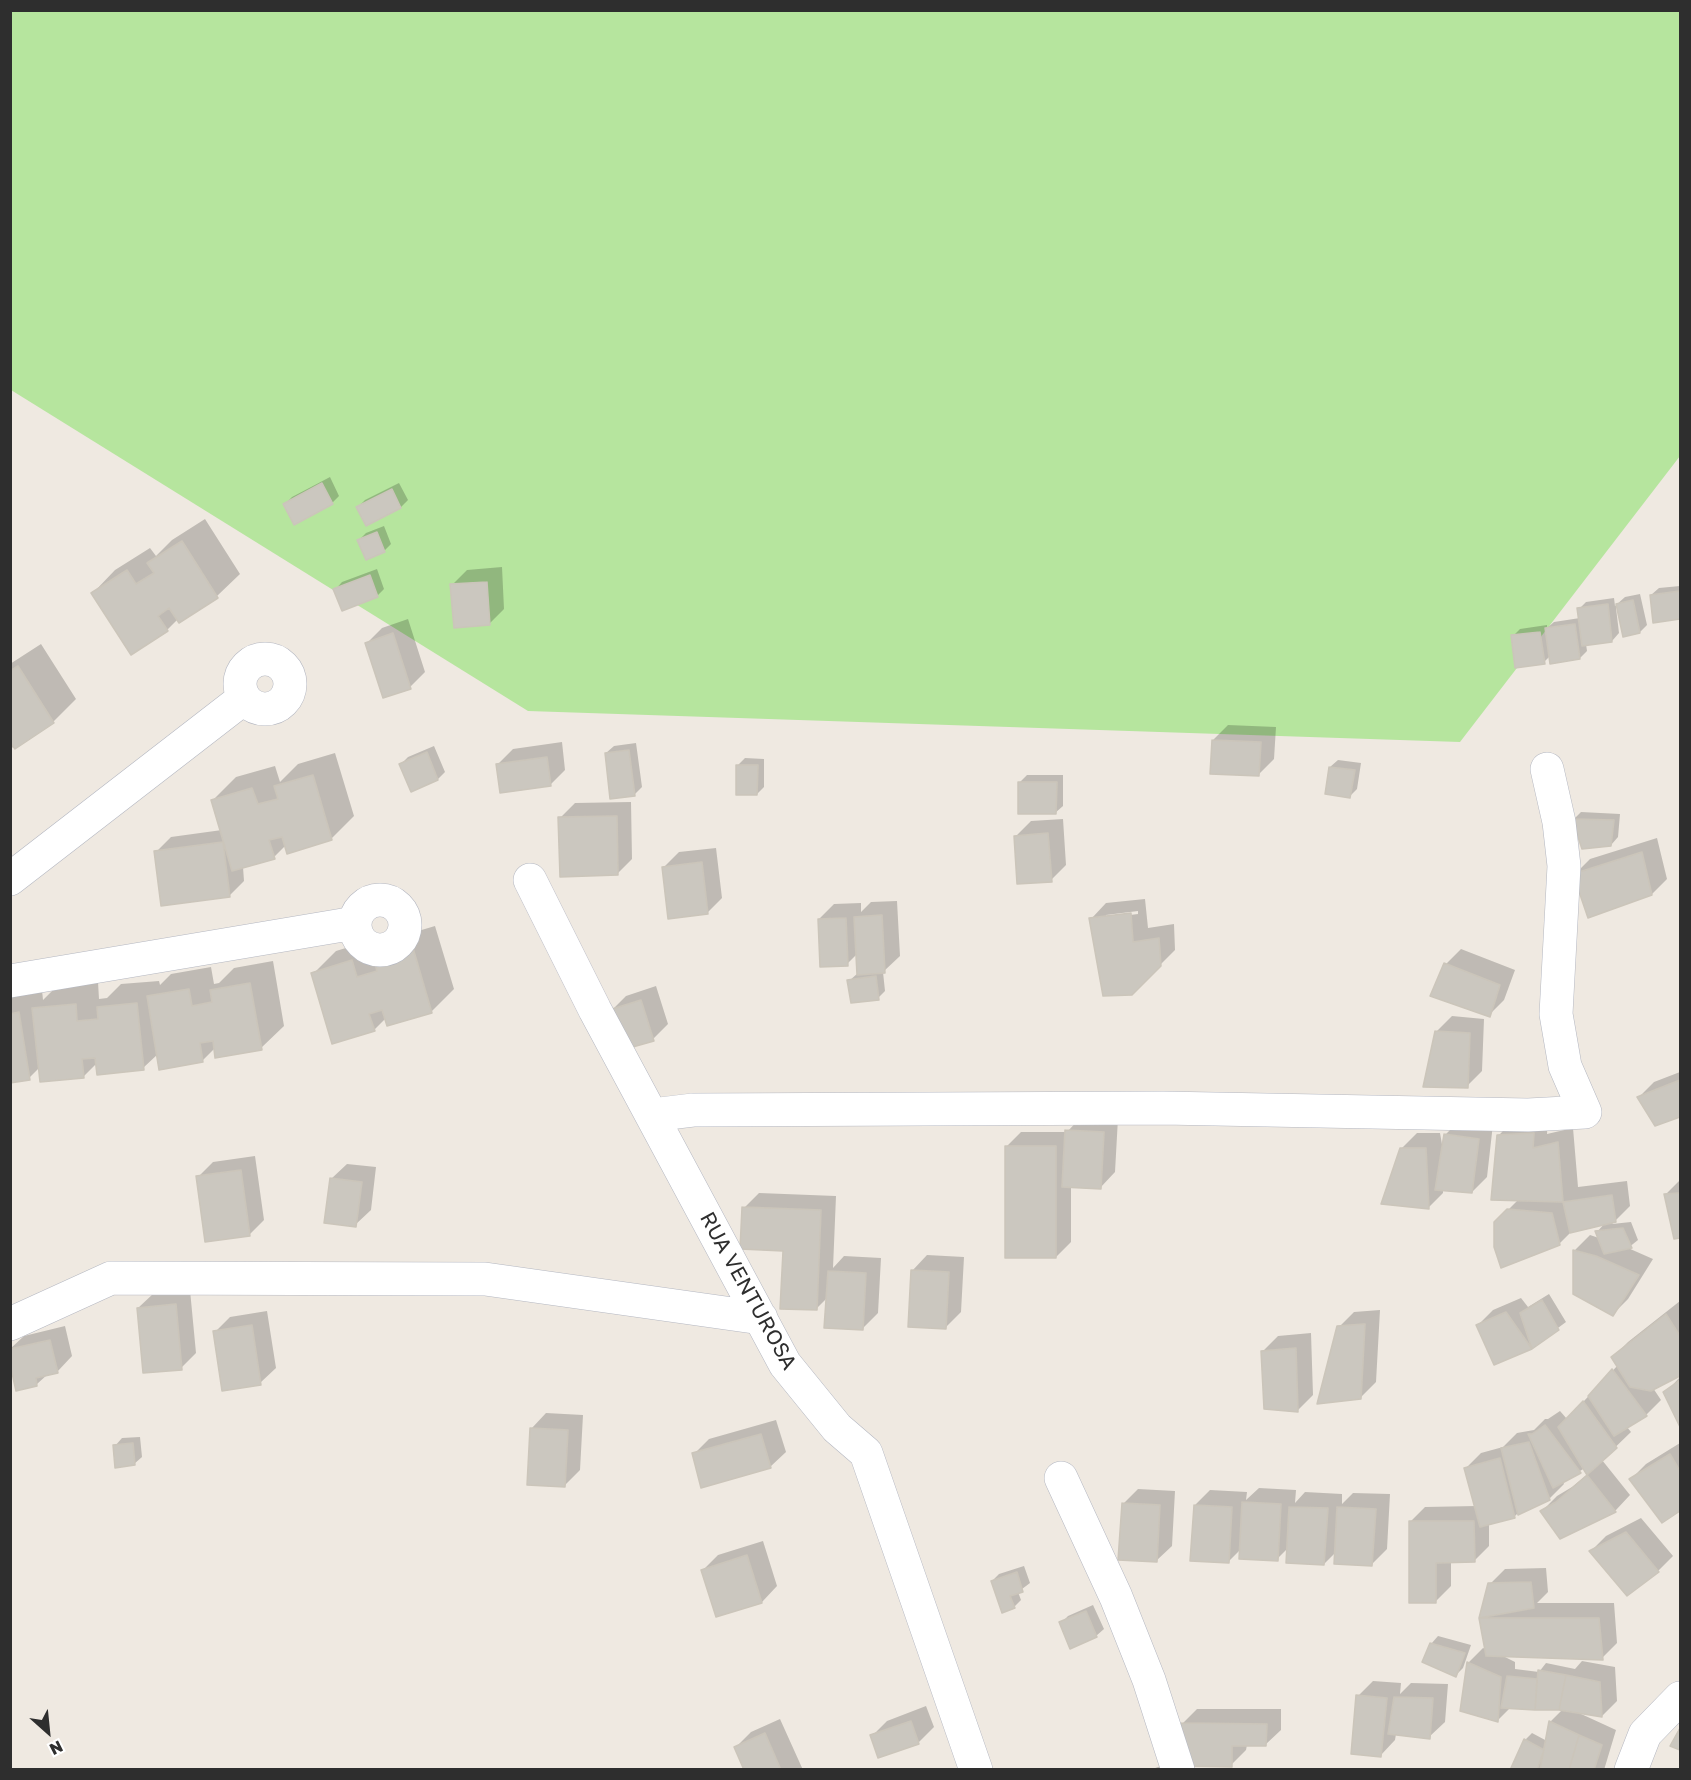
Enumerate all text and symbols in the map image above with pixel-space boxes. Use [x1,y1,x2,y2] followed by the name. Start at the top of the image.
[694,1208,802,1374] street label: RUA VENTUROSA
[18,1702,78,1762] north arrow
[46,1736,66,1760] text: N

